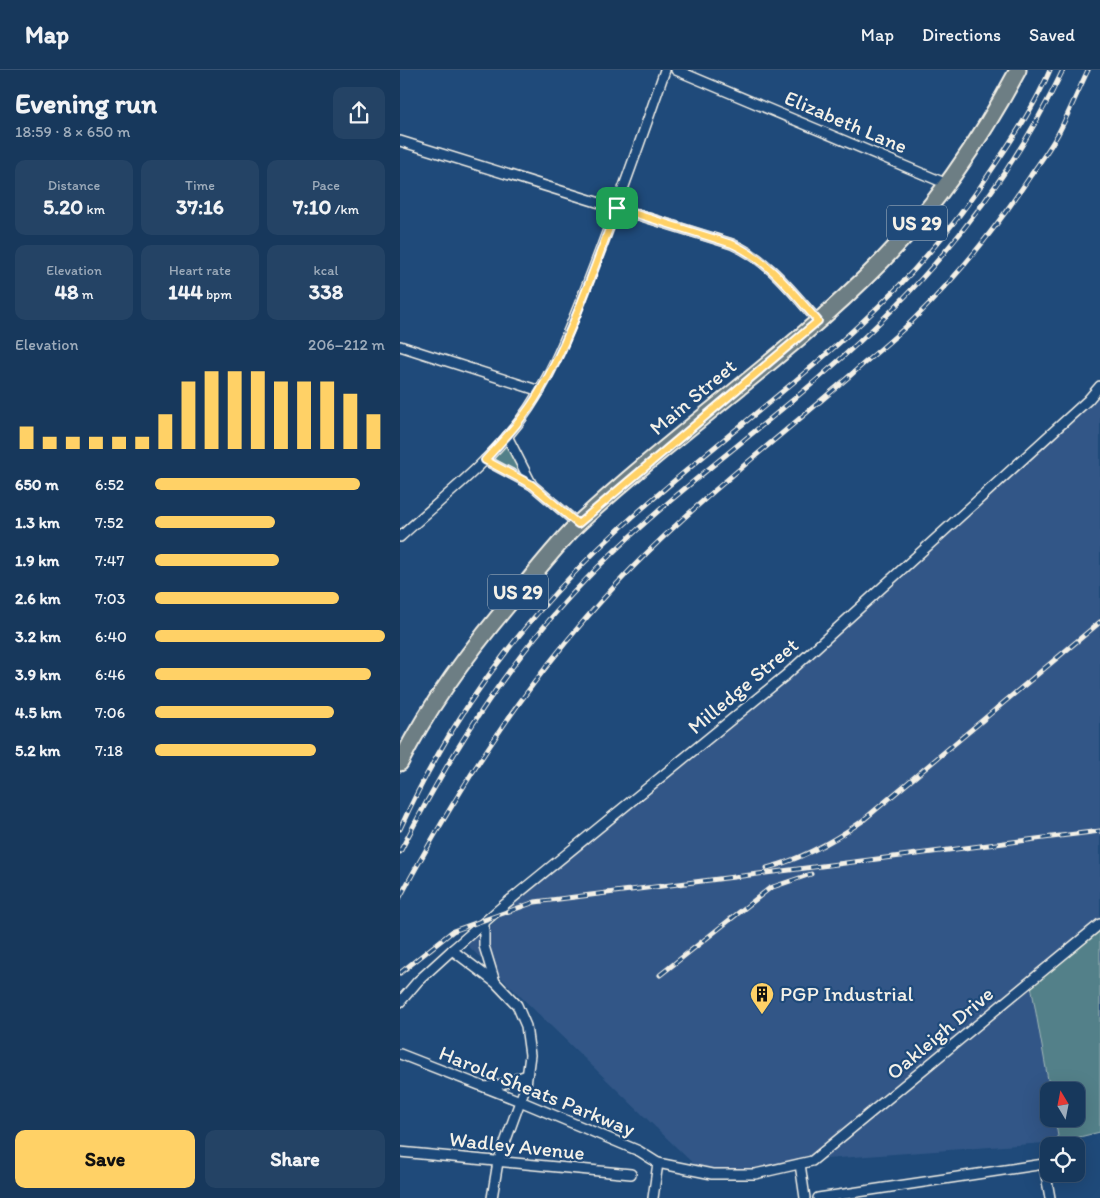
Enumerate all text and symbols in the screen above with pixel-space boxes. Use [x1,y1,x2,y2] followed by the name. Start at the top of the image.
[25,20,69,49] text: Map
[861,24,894,46] text: Map
[922,24,1001,46] text: Directions
[1029,24,1075,46] text: Saved
[781,85,911,159] street label: Elizabeth Lane
[15,86,157,120] text: Evening run
[333,87,385,139] button: share
[15,122,131,141] text: 18:59 · 8 × 650 m
[48,177,100,194] text: Distance
[185,177,215,194] text: Time
[312,177,340,194] text: Pace
[596,187,638,229] pin
[43,194,83,219] text: 5.20
[176,194,224,219] text: 37:16
[293,194,331,219] text: 7:10
[603,194,631,222] icon: arrive
[83,201,105,218] text: km
[331,201,359,218] text: /km
[887,206,947,240] road number: US 29
[46,262,102,279] text: Elevation
[169,262,231,279] text: Heart rate
[314,262,338,279] text: kcal
[54,279,79,304] text: 48
[168,279,203,304] text: 144
[309,279,343,304] text: 338
[79,286,94,303] text: m
[203,286,232,303] text: bpm
[15,335,79,354] text: Elevation
[308,335,385,354] text: 206–212 m
[644,353,741,440] street label: Main Street
[15,475,59,494] text: 650 m
[95,475,124,494] text: 6:52
[15,513,60,532] text: 1.3 km
[95,513,124,532] text: 7:52
[15,551,59,570] text: 1.9 km
[95,551,124,570] text: 7:47
[488,574,548,610] road number: US 29
[15,589,61,608] text: 2.6 km
[95,589,125,608] text: 7:03
[15,627,61,646] text: 3.2 km
[95,627,127,646] text: 6:40
[682,632,803,739] street label: Milledge Street
[15,665,61,684] text: 3.9 km
[95,665,125,684] text: 6:46
[15,703,62,722] text: 4.5 km
[95,703,125,722] text: 7:06
[15,741,61,760] text: 5.2 km
[95,741,123,760] text: 7:18
[749,981,775,1015] building icon: PGP Industrial
[780,981,914,1006] place label: PGP Industrial
[881,981,998,1085] street label: Oakleigh Drive
[436,1040,639,1141] street label: Harold Sheats Parkway
[1040,1082,1085,1128] north arrow
[1040,1082,1085,1182] map controls
[448,1126,586,1165] street label: Wadley Avenue
[15,1130,195,1188] button: Save
[205,1130,385,1188] button: Share
[1040,1137,1085,1182] button: locate

